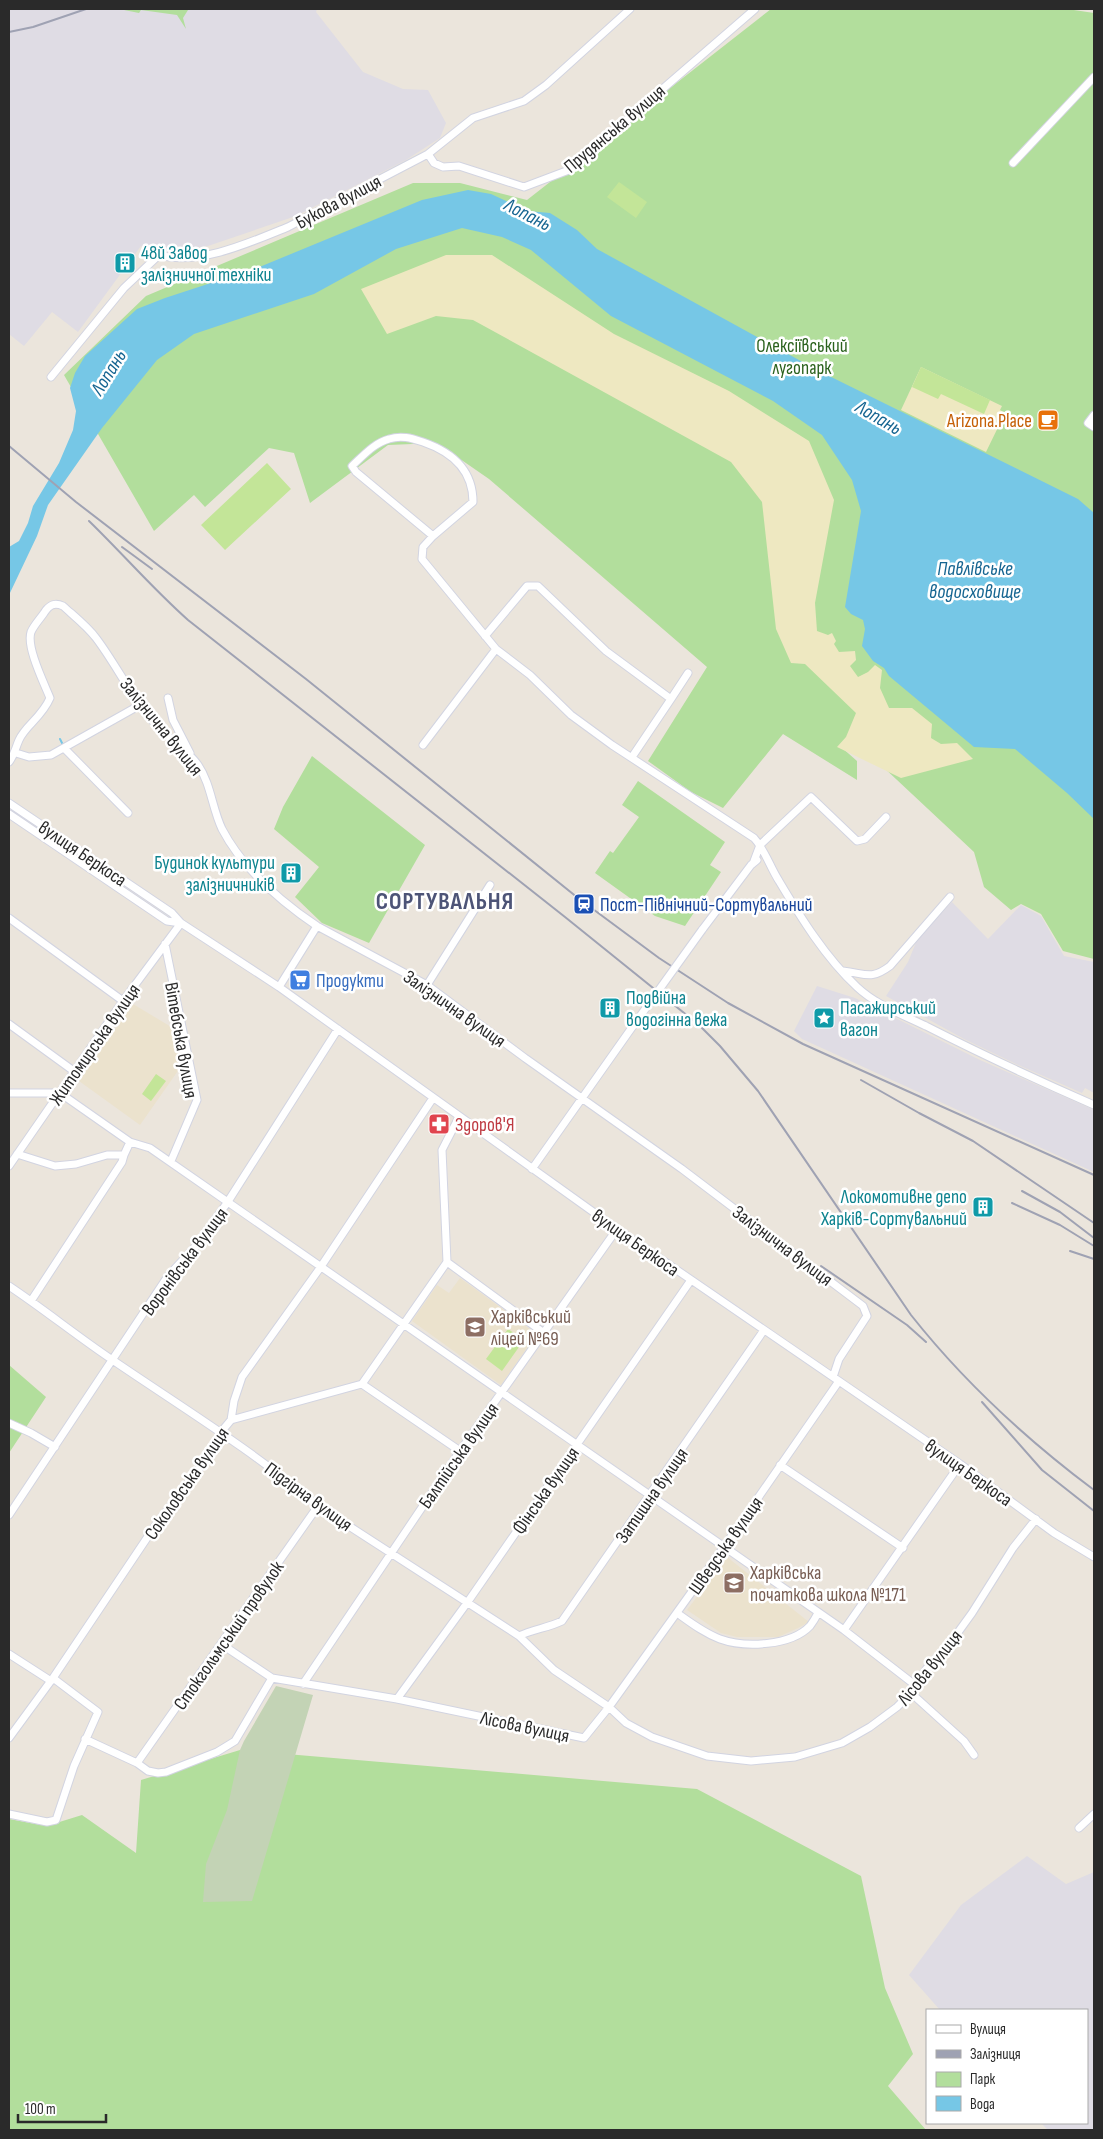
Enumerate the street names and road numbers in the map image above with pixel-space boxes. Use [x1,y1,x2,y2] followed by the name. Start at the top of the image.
[560,80,670,178] street label: Прудянська вулиця
[292,170,385,234] street label: Букова вулиця
[114,673,207,781] street label: Залізнична вулиця
[34,816,131,892] street label: вулиця Беркоса
[399,965,510,1053] street label: Залізнична вулиця
[45,980,146,1110] street label: Житомирська вулиця
[159,980,202,1100] street label: Вітебська вулиця
[727,1201,837,1291] street label: Залізнична вулиця
[137,1203,233,1320] street label: Воронівська вулиця
[587,1205,683,1282] street label: вулиця Беркоса
[414,1399,504,1513] street label: Балтійська вулиця
[140,1423,235,1545] street label: Соколовська вулиця
[920,1435,1016,1512] street label: вулиця Беркоса
[508,1443,585,1539] street label: Фінська вулиця
[611,1444,694,1548] street label: Затишна вулиця
[260,1458,356,1537] street label: Підгірна вулиця
[684,1493,768,1599] street label: Шведська вулиця
[169,1556,290,1715] street label: Стокгольмський провулок
[892,1626,968,1711] street label: Лісова вулиця
[477,1707,571,1748] street label: Лісова вулиця

